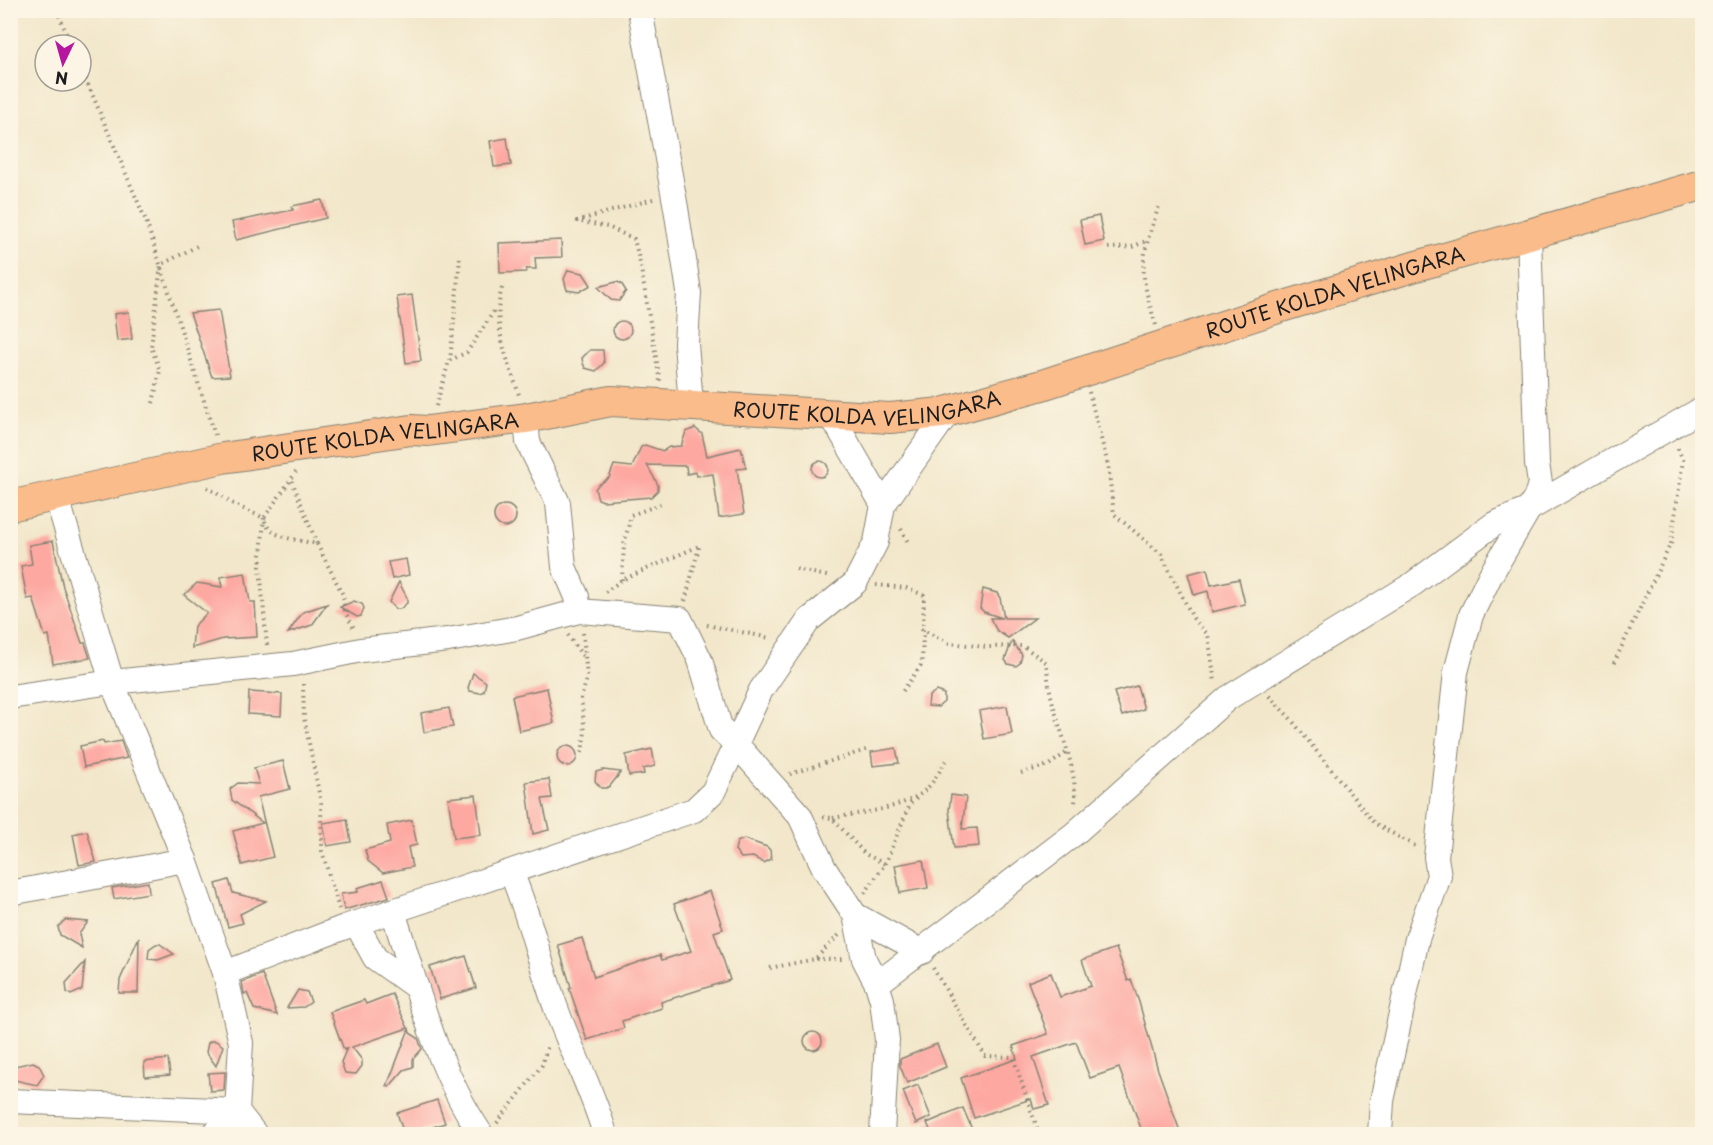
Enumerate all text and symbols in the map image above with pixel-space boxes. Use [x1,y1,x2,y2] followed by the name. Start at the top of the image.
[33,33,93,93] north arrow
[54,66,69,91] text: N
[1201,238,1468,346] street label: ROUTE KOLDA VELINGARA
[732,382,1004,433] street label: ROUTE KOLDA VELINGARA
[249,404,521,469] street label: ROUTE KOLDA VELINGARA

